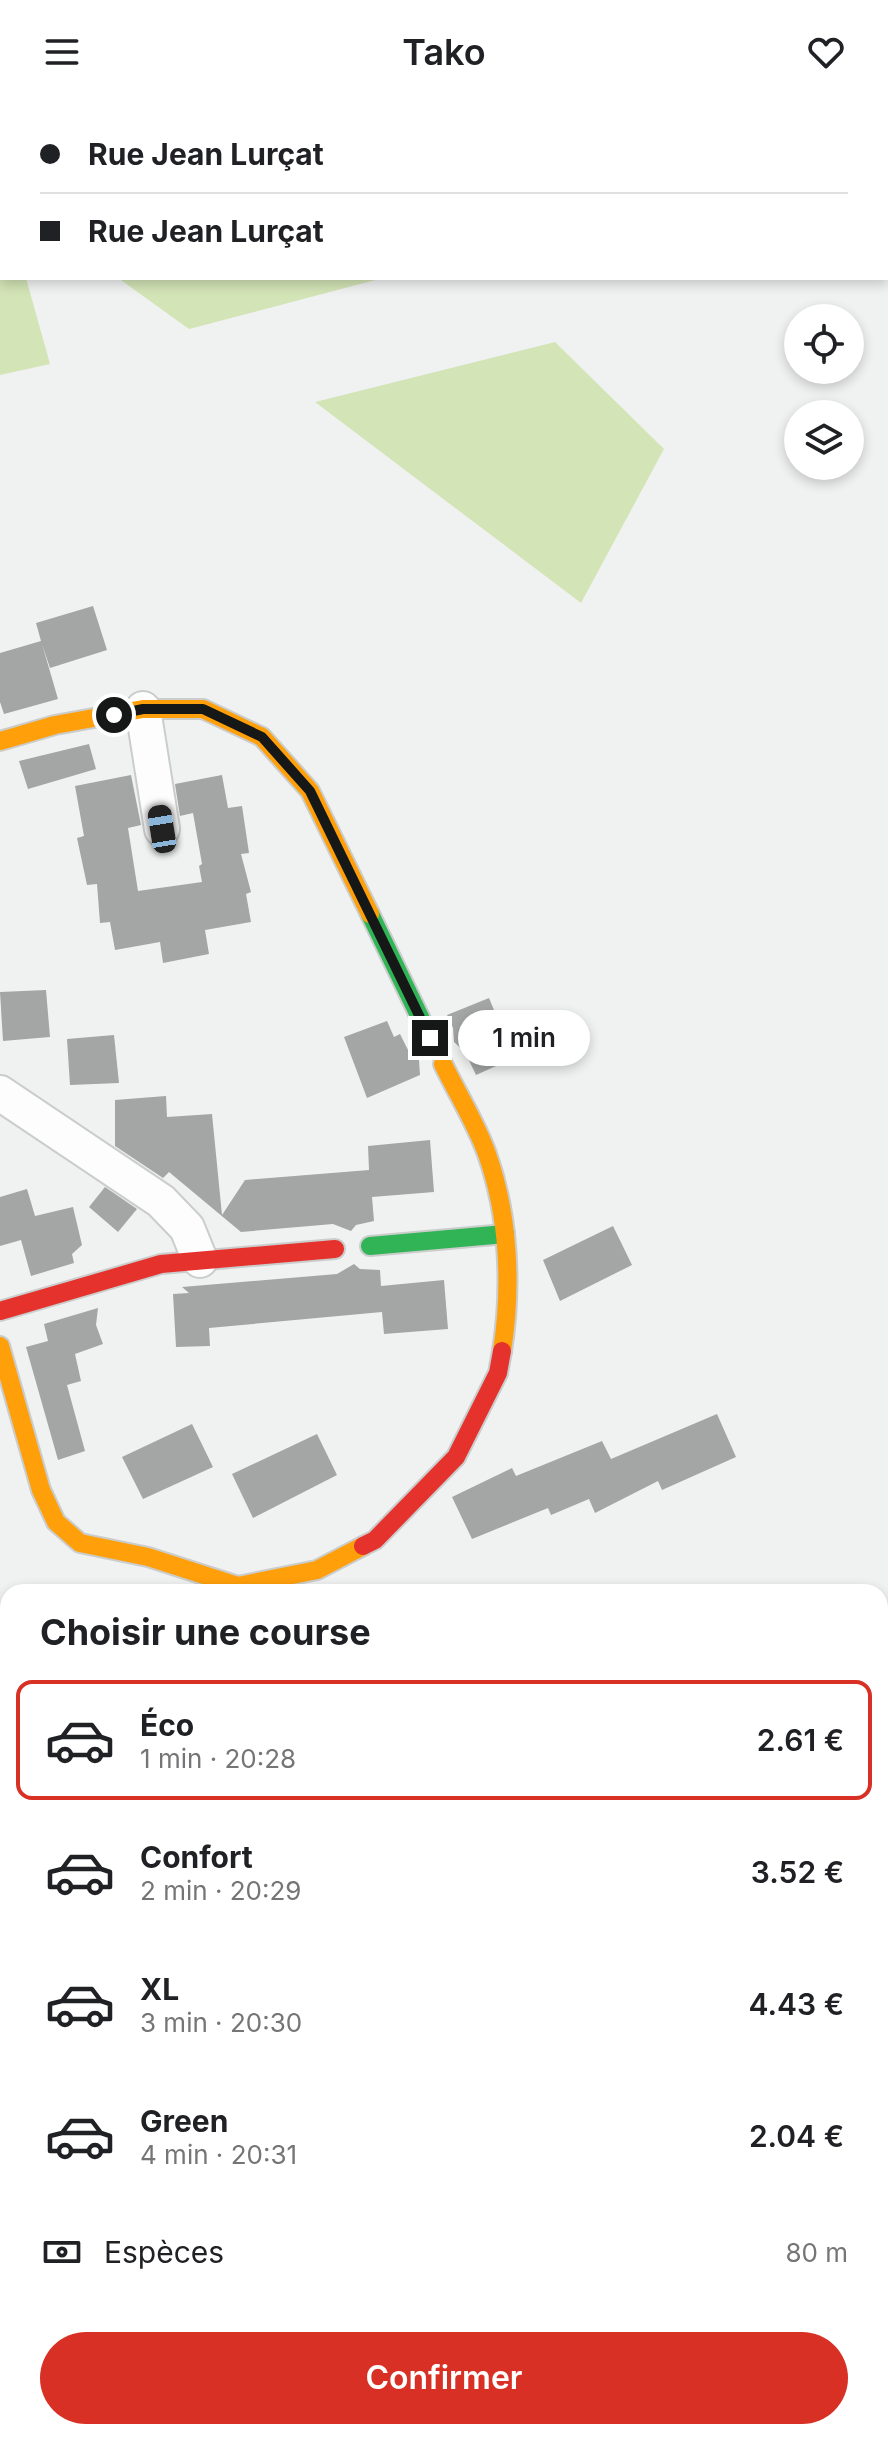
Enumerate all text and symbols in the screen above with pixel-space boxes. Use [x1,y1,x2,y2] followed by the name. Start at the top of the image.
[40,30,84,74] icon: menu
[402,30,486,74] text: Tako
[804,30,848,74] icon: heart
[88,136,324,172] text: Rue Jean Lurçat
[88,213,324,249] text: Rue Jean Lurçat
[784,304,864,480] map controls
[784,304,864,384] button: locate
[784,400,864,480] button: layers
[96,697,132,733] route start
[146,803,178,855] car
[458,1010,590,1066] callout: 1 min
[412,1020,448,1056] route end
[492,1022,556,1053] text: 1 min
[40,1610,371,1654] text: Choisir une course
[44,1704,116,1776] icon: car
[140,1707,194,1743] text: Éco
[757,1722,844,1758] text: 2.61 €
[140,1743,296,1774] text: 1 min · 20:28
[44,1836,116,1908] icon: car
[140,1839,253,1875] text: Confort
[751,1854,844,1890] text: 3.52 €
[140,1875,301,1906] text: 2 min · 20:29
[44,1968,116,2040] icon: car
[140,1971,179,2007] text: XL
[748,1986,844,2022] text: 4.43 €
[140,2007,302,2038] text: 3 min · 20:30
[44,2100,116,2172] icon: car
[140,2103,228,2139] text: Green
[749,2118,844,2154] text: 2.04 €
[140,2139,297,2170] text: 4 min · 20:31
[40,2230,84,2274] icon: cash
[104,2234,224,2270] text: Espèces
[785,2237,848,2268] text: 80 m
[40,2332,848,2424] button: Confirmer

